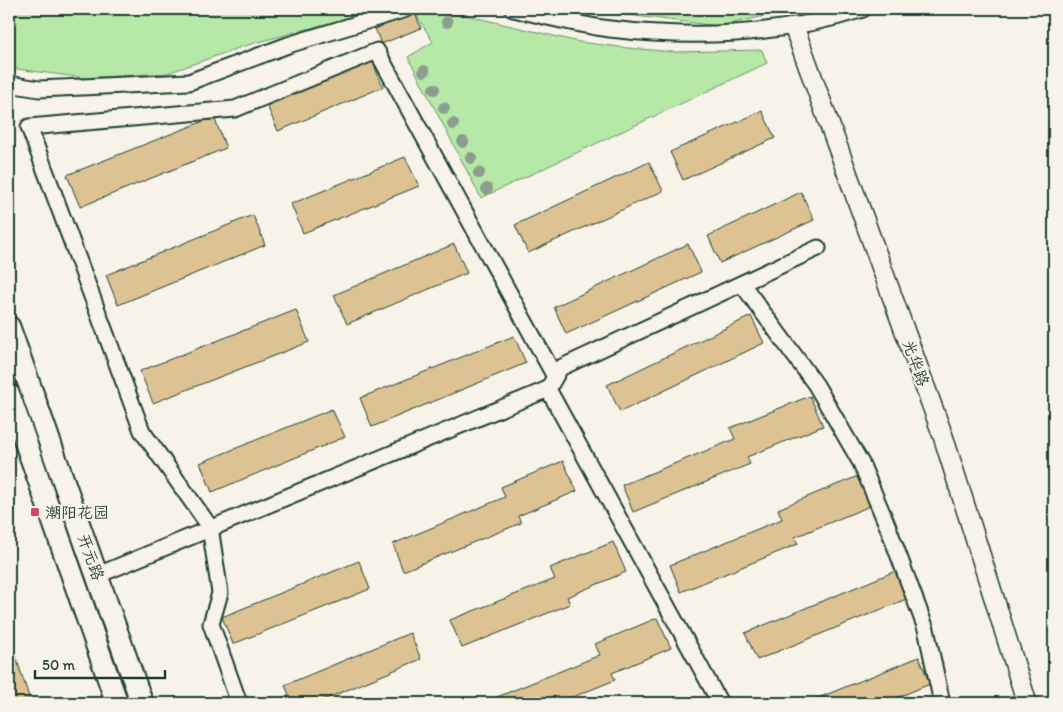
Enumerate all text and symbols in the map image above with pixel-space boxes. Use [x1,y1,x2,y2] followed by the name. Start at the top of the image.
[899,337,933,389] street label: 光华路
[45,503,109,522] place label: 潮阳花园
[29,506,41,518] marker: 潮阳花园
[74,531,108,583] street label: 开元路
[35,647,165,679] scale bar
[42,656,75,674] text: 50 m

